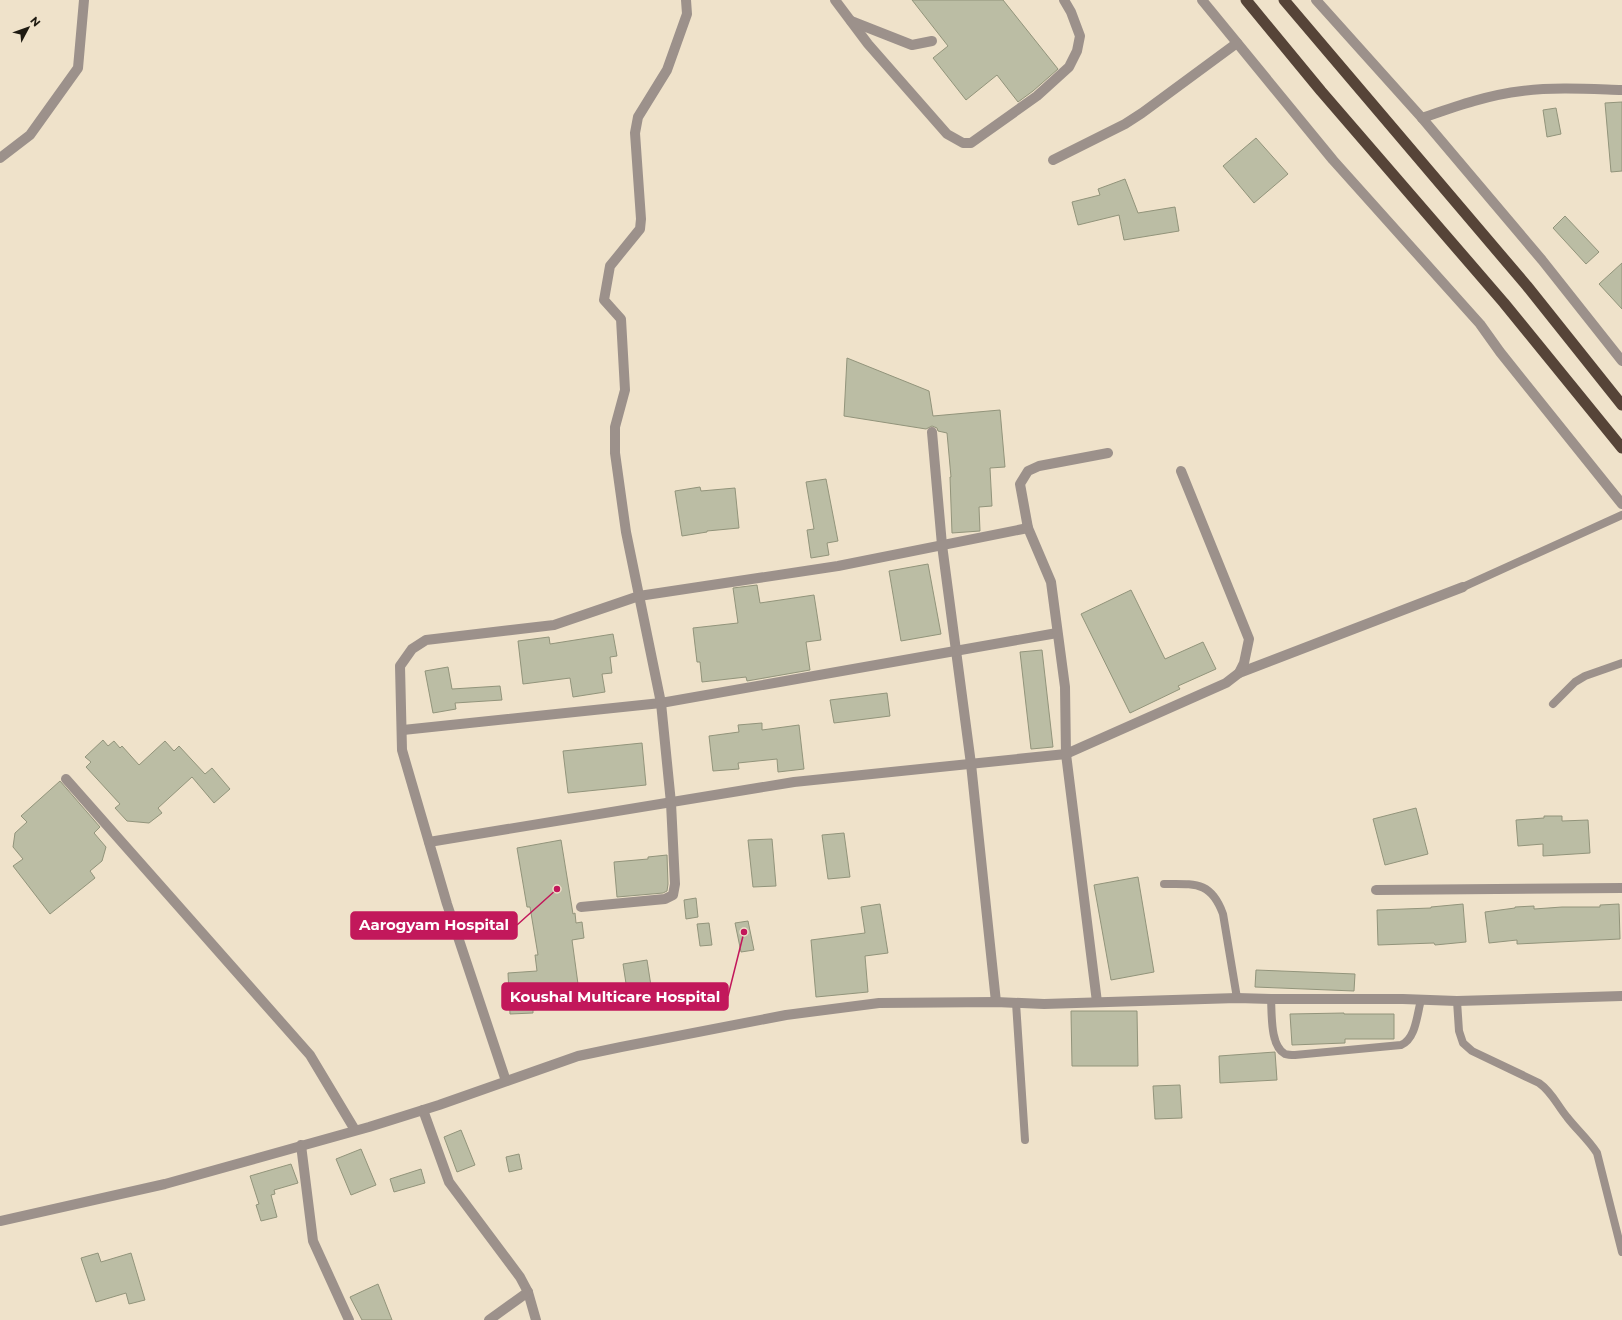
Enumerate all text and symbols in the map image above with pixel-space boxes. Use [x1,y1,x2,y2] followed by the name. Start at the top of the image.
[8,8,48,48] north arrow
[27,13,44,29] text: N
[351,912,517,939] callout: Aarogyam Hospital
[358,915,509,934] text: Aarogyam Hospital
[502,983,728,1010] callout: Koushal Multicare Hospital
[510,987,720,1006] text: Koushal Multicare Hospital

